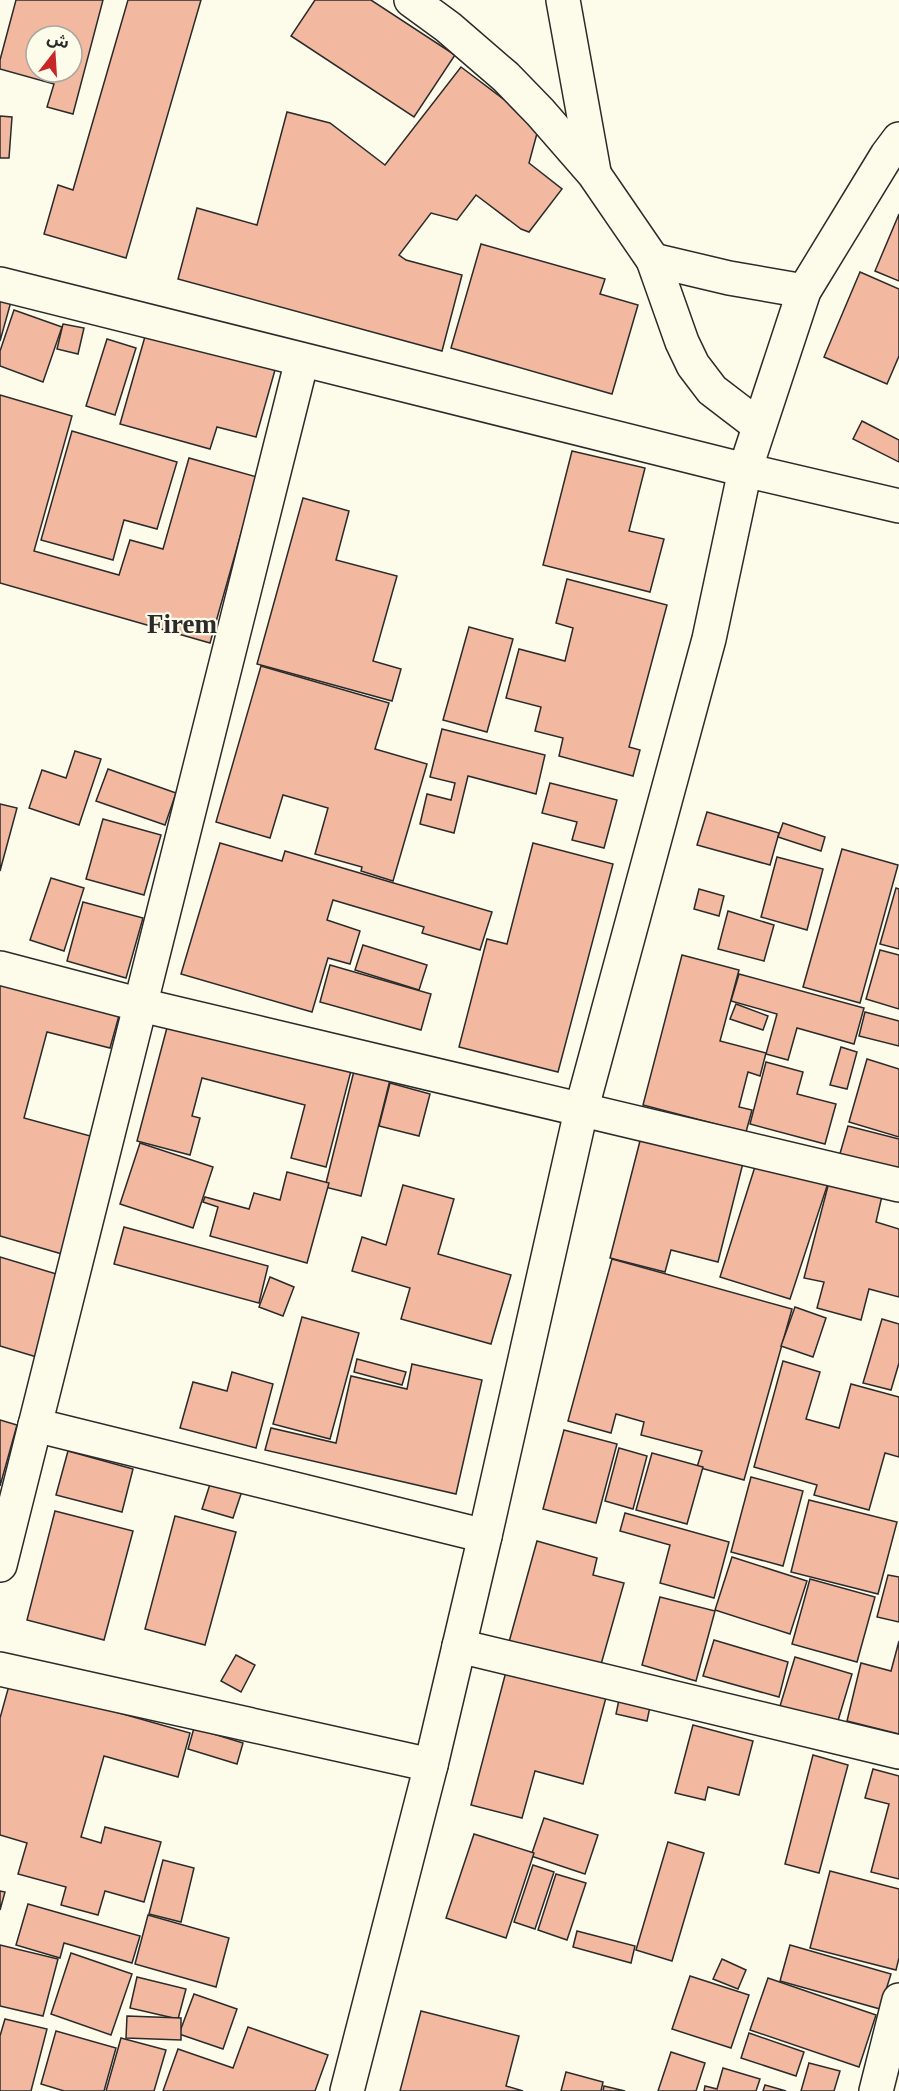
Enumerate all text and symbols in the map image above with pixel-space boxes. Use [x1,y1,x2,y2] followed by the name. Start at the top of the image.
[24,24,84,84] north arrow
[45,29,71,52] text: ش
[147,609,217,639] district label: Firem

